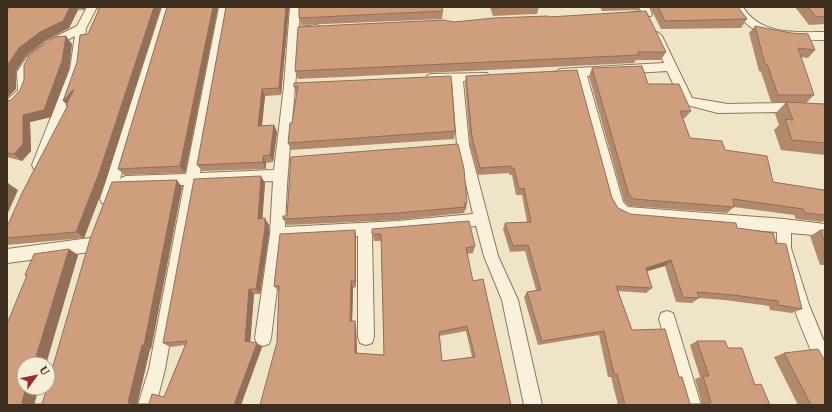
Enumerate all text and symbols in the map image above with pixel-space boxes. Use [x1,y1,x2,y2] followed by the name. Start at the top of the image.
[16,356,56,396] north arrow
[36,363,52,378] text: U

